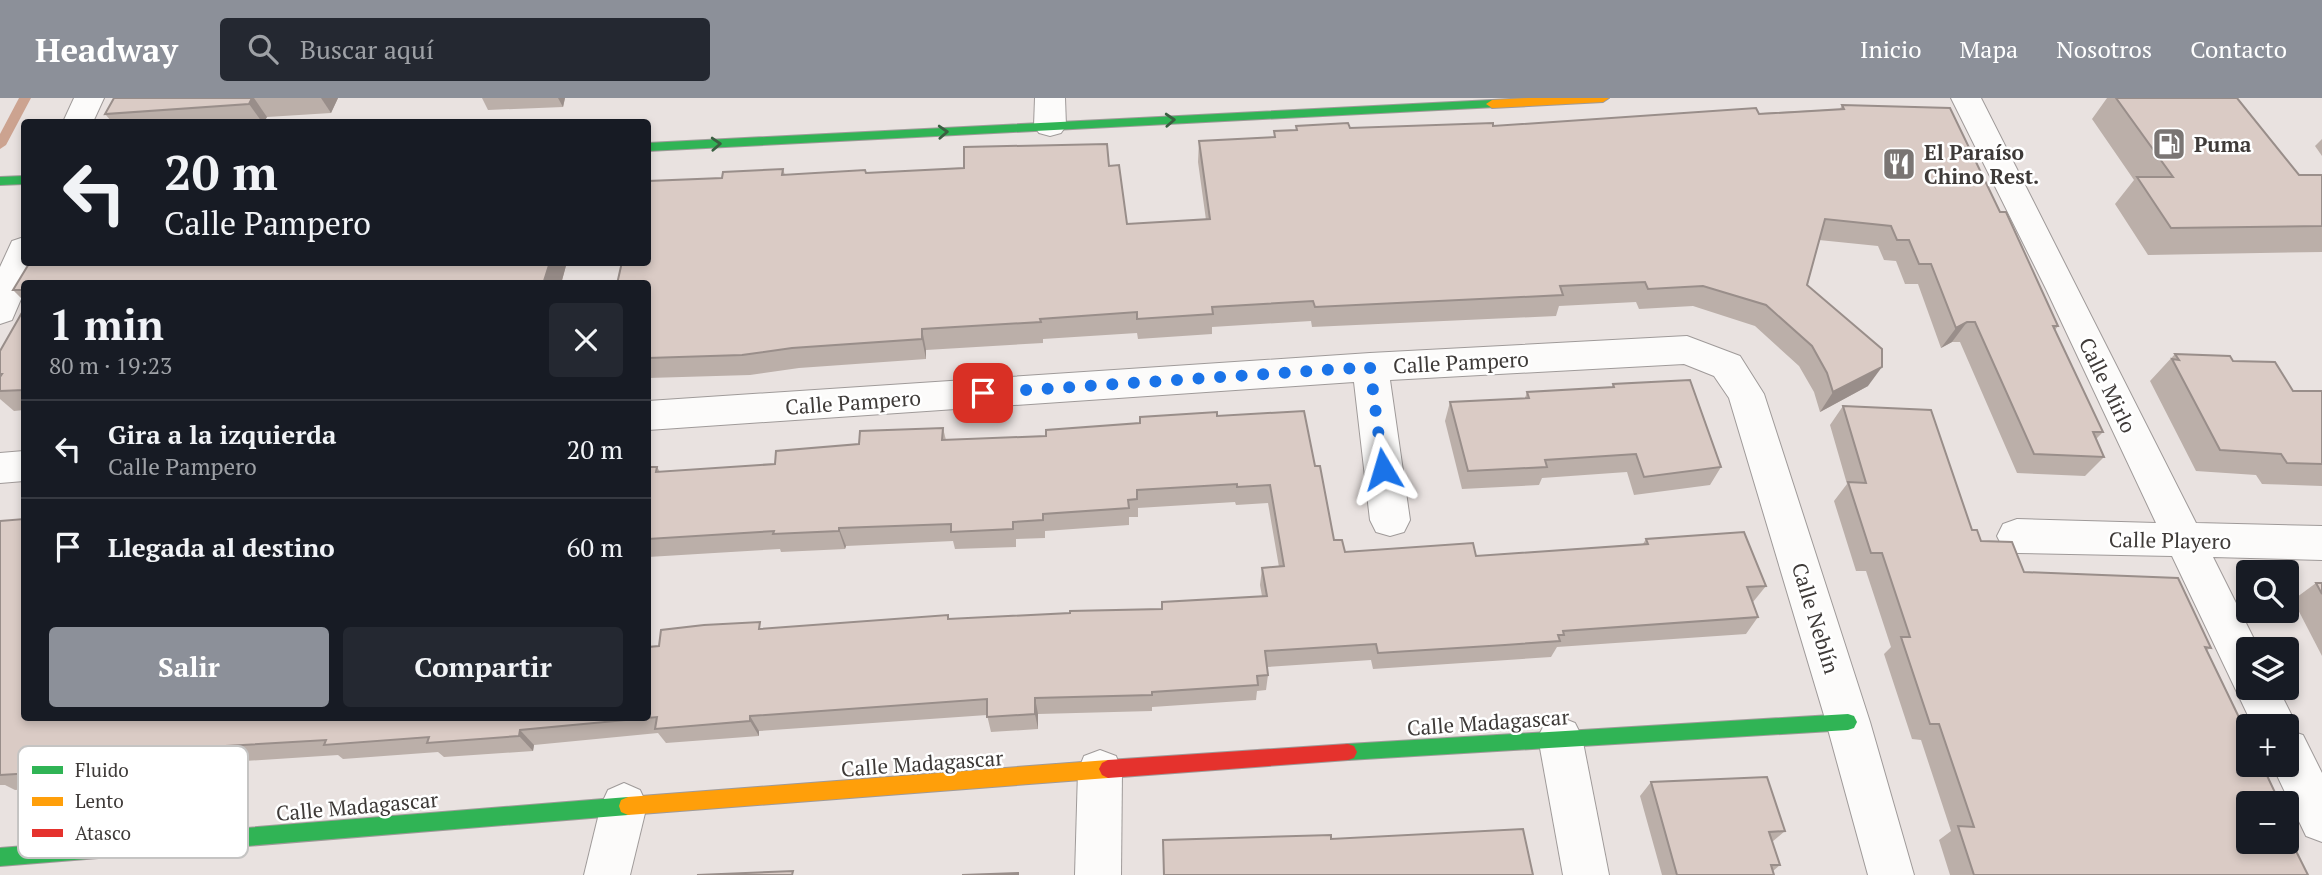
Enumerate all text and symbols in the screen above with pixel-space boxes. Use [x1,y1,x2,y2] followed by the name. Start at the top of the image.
[220,18,710,81] search box
[35,28,178,71] text: Headway
[244,30,282,68] icon: search
[300,32,434,66] text: Buscar aquí
[1860,33,1922,65] text: Inicio
[1960,33,2018,65] text: Mapa
[2056,33,2152,65] text: Nosotros
[2190,33,2287,65] text: Contacto
[1165,113,1176,128] one-way arrow
[938,125,949,140] one-way arrow
[2150,125,2188,163] fuel station icon: Puma
[2194,130,2252,158] place label: Puma
[710,136,721,151] one-way arrow
[1924,138,2039,190] place label: El Paraíso Chino Rest.
[164,139,278,204] text: 20 m
[1880,145,1918,183] restaurant icon: El Paraíso Chino Rest.
[49,147,140,238] icon: left
[164,202,371,244] text: Calle Pampero
[49,296,164,352] text: 1 min
[549,303,623,377] button: close
[2073,333,2143,437] street label: Calle Mirlo
[1392,344,1530,380] street label: Calle Pampero
[49,350,172,381] text: 80 m · 19:23
[953,363,1013,423] pin
[964,374,1002,412] icon: arrive
[784,383,922,421] street label: Calle Pampero
[108,417,336,451] text: Gira a la izquierda
[49,430,87,468] icon: left
[567,432,623,466] text: 20 m
[1346,432,1420,506] position arrow
[108,451,257,482] text: Calle Pampero
[2109,525,2231,555] street label: Calle Playero
[49,528,87,566] icon: arrive
[108,530,335,564] text: Llegada al destino
[567,530,623,564] text: 60 m
[1786,559,1846,678] street label: Calle Neblín
[2236,560,2299,854] map controls
[2236,560,2299,623] button: search
[49,627,329,707] button: Salir
[343,627,623,707] button: Compartir
[2236,637,2299,700] button: layers
[1406,702,1570,742] street label: Calle Madagascar
[2236,714,2299,777] button: +
[840,743,1004,783] street label: Calle Madagascar
[18,746,248,858] legend
[75,757,129,782] text: Fluido
[275,785,439,827] street label: Calle Madagascar
[75,788,124,813] text: Lento
[2236,791,2299,854] button: −
[75,820,131,845] text: Atasco

